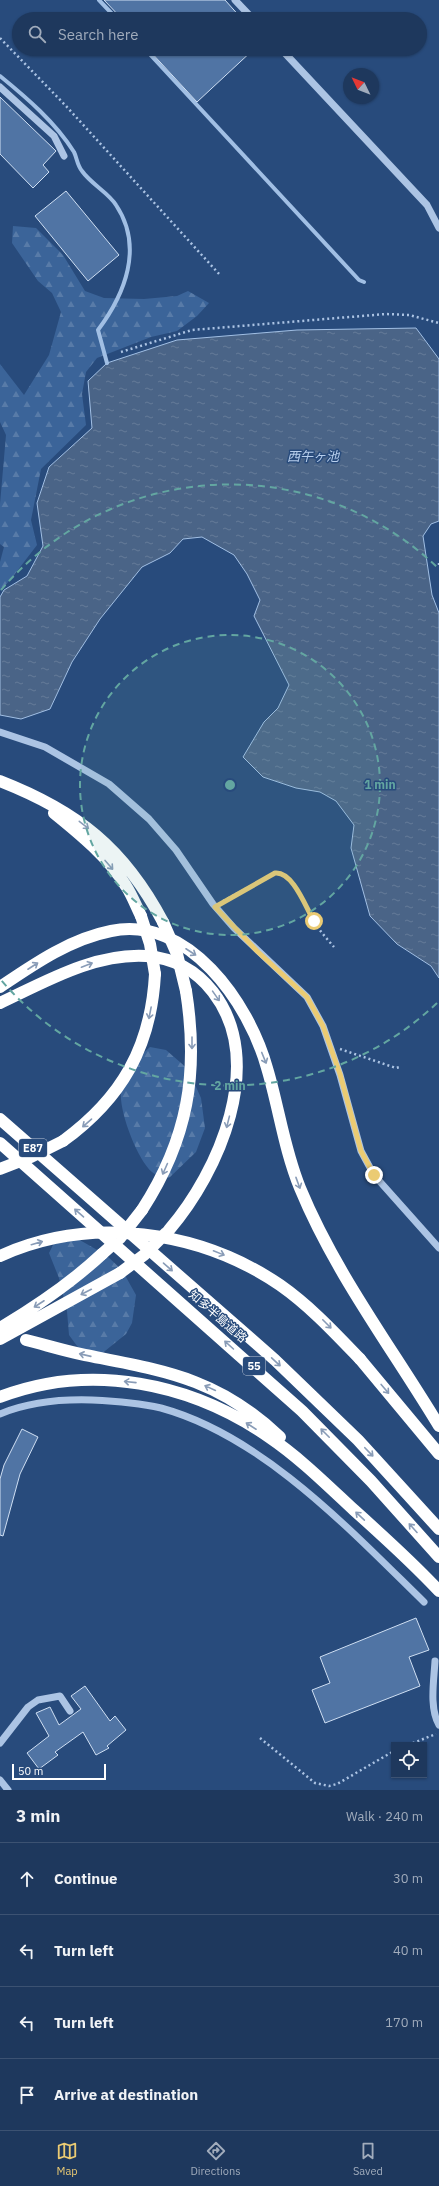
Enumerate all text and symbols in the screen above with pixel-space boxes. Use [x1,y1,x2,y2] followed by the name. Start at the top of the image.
[12,12,427,56] search box
[26,23,48,45] icon: search
[58,25,138,44] text: Search here
[343,68,379,104] north arrow
[287,448,341,465] water label: 西午ヶ池
[364,777,396,792] text: 1 min
[223,778,237,792] centre of rings
[78,821,89,829] one-way arrow
[104,859,113,870] one-way arrow
[305,912,323,930] route start
[186,948,197,957] one-way arrow
[27,961,39,969] one-way arrow
[81,961,93,969] one-way arrow
[212,991,220,1002] one-way arrow
[146,1006,154,1019] one-way arrow
[188,1036,196,1049] one-way arrow
[260,1051,268,1063] one-way arrow
[214,1078,246,1093] text: 2 min
[223,1115,231,1128] one-way arrow
[81,1119,92,1128] one-way arrow
[19,1139,47,1157] road number: E87
[161,1163,168,1175] one-way arrow
[365,1166,383,1184] route end
[295,1176,302,1189] one-way arrow
[73,1209,84,1218] one-way arrow
[30,1239,43,1246] one-way arrow
[213,1249,225,1257] one-way arrow
[163,1262,173,1271] one-way arrow
[186,1287,250,1345] street label: 知多半島道路
[81,1289,93,1297] one-way arrow
[34,1300,45,1308] one-way arrow
[322,1319,332,1329] one-way arrow
[224,1340,235,1349] one-way arrow
[79,1350,92,1358] one-way arrow
[243,1357,265,1375] road number: 55
[271,1357,282,1366] one-way arrow
[124,1378,137,1385] one-way arrow
[381,1383,390,1394] one-way arrow
[204,1384,216,1391] one-way arrow
[245,1421,257,1429] one-way arrow
[320,1428,329,1438] one-way arrow
[365,1447,374,1457] one-way arrow
[356,1512,366,1521] one-way arrow
[409,1523,418,1533] one-way arrow
[391,1742,427,1778] map controls
[391,1742,427,1778] button: locate
[12,1762,106,1781] scale bar
[18,1764,43,1778] text: 50 m
[16,1805,60,1827] text: 3 min
[346,1808,423,1825] text: Walk · 240 m
[16,1868,38,1890] icon: ahead
[54,1869,118,1888] text: Continue
[393,1870,423,1887] text: 30 m
[16,1940,38,1962] icon: left
[54,1941,114,1960] text: Turn left
[393,1942,423,1959] text: 40 m
[16,2012,38,2034] icon: left
[54,2013,114,2032] text: Turn left
[385,2014,423,2031] text: 170 m
[16,2084,38,2106] icon: arrive
[54,2085,198,2104] text: Arrive at destination
[56,2140,78,2178] tab: Map
[190,2140,241,2178] tab: Directions
[353,2140,383,2178] tab: Saved

